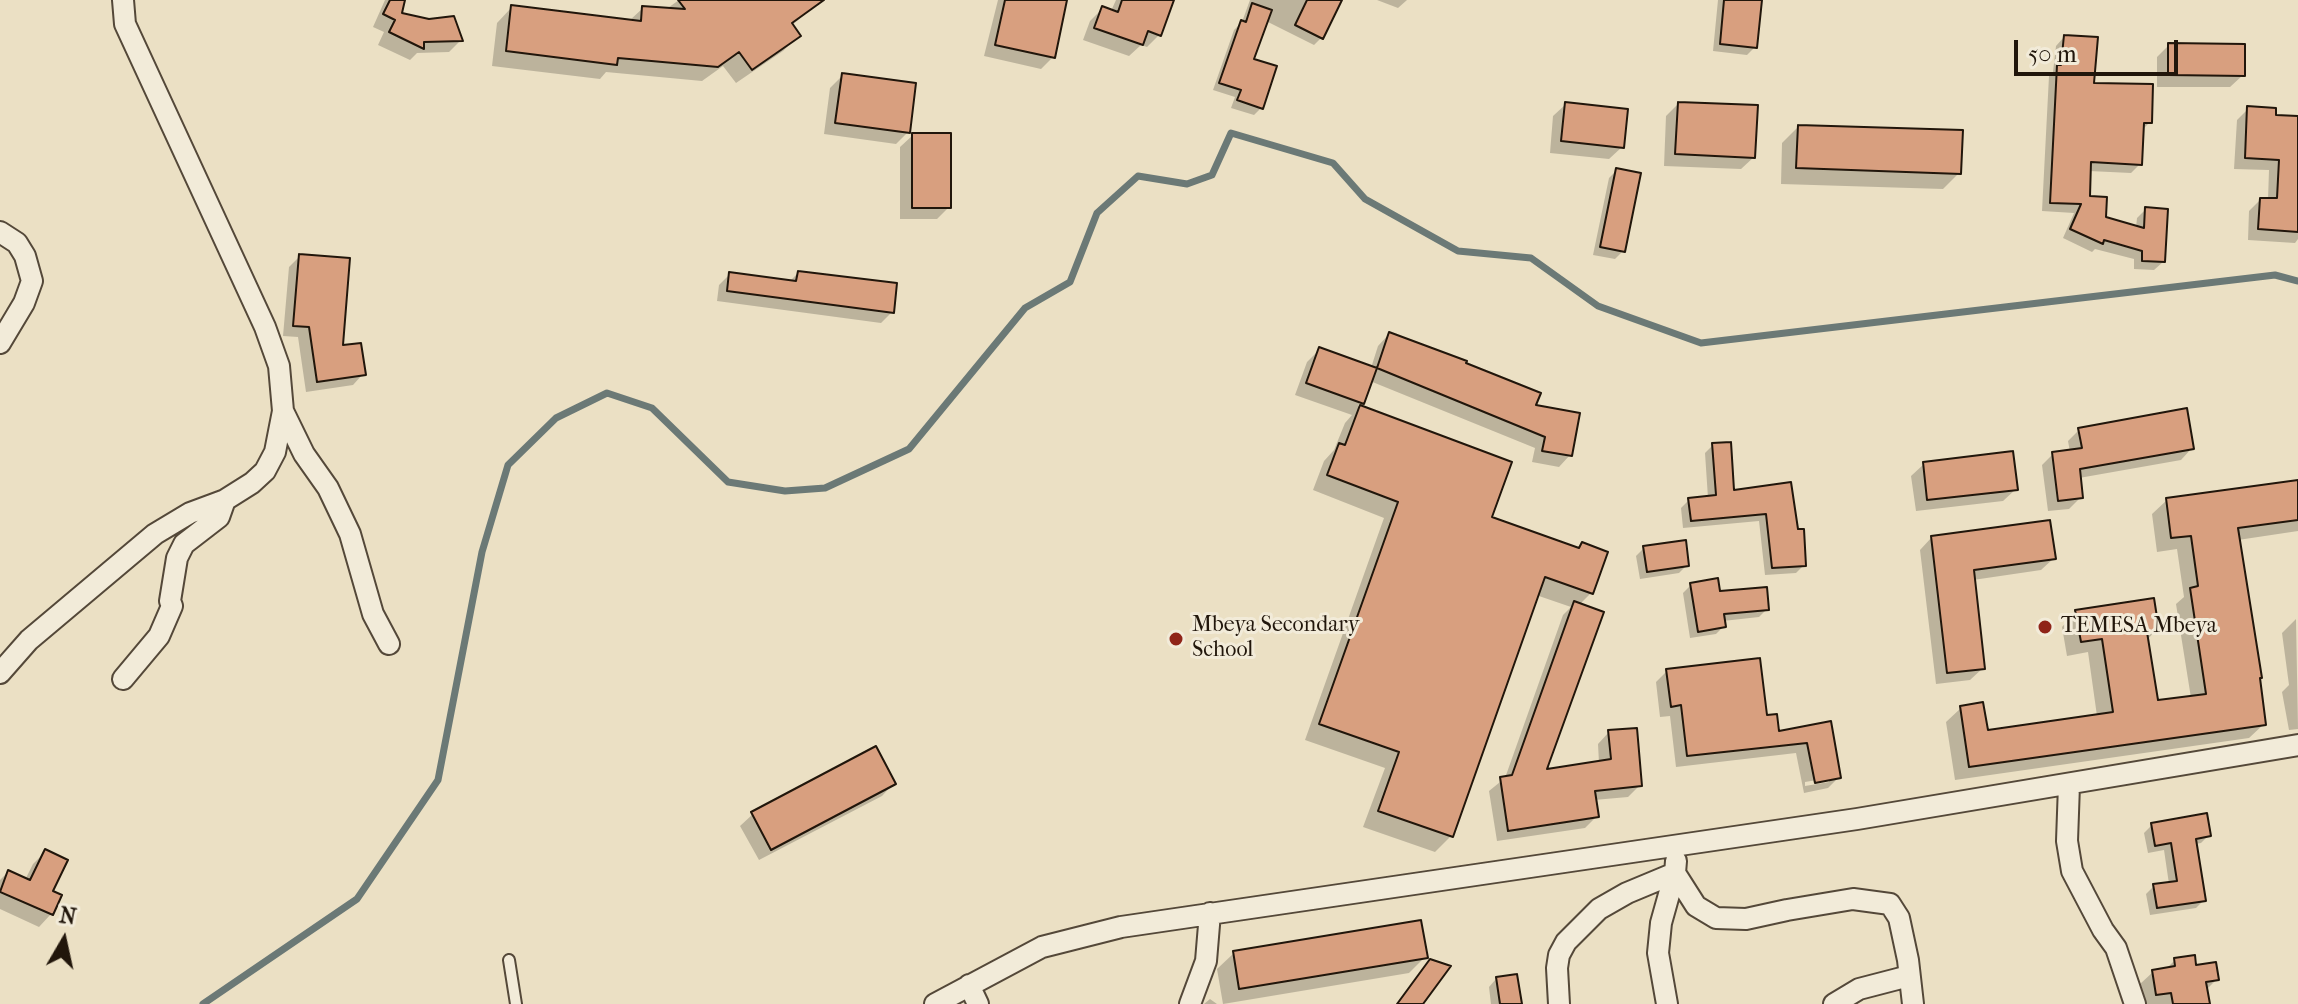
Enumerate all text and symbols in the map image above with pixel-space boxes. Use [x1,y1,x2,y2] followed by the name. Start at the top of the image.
[2018,24,2182,74] scale bar
[2028,40,2077,68] text: 50 m
[1192,613,1359,664] place label: Mbeya Secondary School
[2061,614,2217,640] place label: TEMESA Mbeya
[2036,618,2054,636] marker: TEMESA Mbeya
[1167,630,1185,648] marker: Mbeya Secondary School
[24,900,104,980] north arrow
[57,902,78,930] text: N

